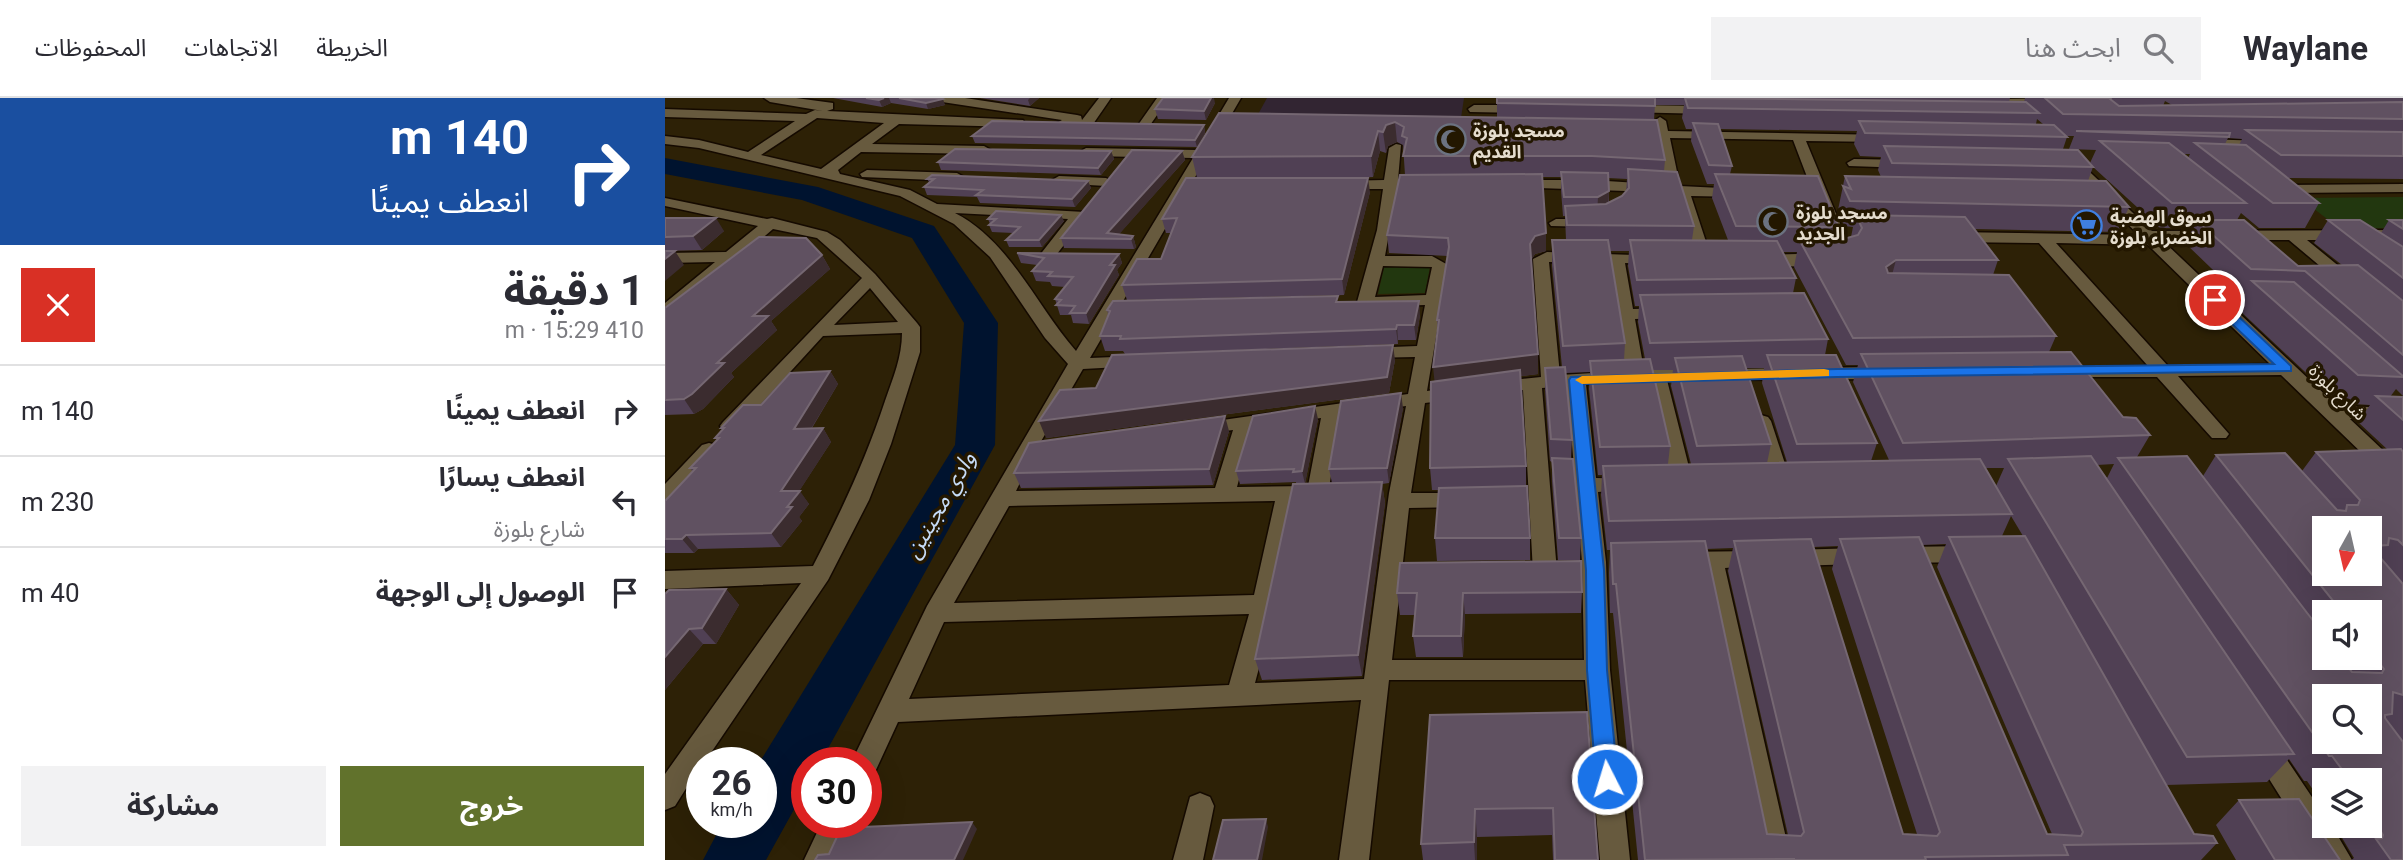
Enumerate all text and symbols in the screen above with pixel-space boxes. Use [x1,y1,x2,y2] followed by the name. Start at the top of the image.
[1711,17,2201,80] search box
[2139,29,2177,67] icon: search
[2243,29,2368,68] text: Waylane
[2025,33,2121,63] text: ابحث هنا
[35,34,146,62] text: المحفوظات
[184,34,278,62] text: الاتجاهات
[316,34,388,62] text: الخريطة
[390,109,529,166] text: 140 m
[1473,120,1565,165] place label: مسجد بلوزة القديم
[1433,123,1467,157] mosque icon: مسجد بلوزة القديم
[553,126,644,217] icon: right
[370,182,529,220] text: انعطف يمينًا
[1796,202,1888,244] place label: مسجد بلوزة الجديد
[1756,205,1790,239] mosque icon: مسجد بلوزة الجديد
[2110,206,2212,249] place label: سوق الهضبة الخضراء بلوزة
[2070,209,2104,243] supermarket icon: سوق الهضبة الخضراء بلوزة
[504,266,644,315] text: 1 دقيقة
[21,268,95,342] button: close
[2185,270,2245,330] pin
[2196,281,2234,319] icon: arrive
[505,317,644,344] text: 410 m · 15:29
[2302,360,2371,427] street label: شارع بلوزة
[606,392,644,430] icon: right
[446,395,585,425] text: انعطف يمينًا
[21,396,94,426] text: 140 m
[899,447,985,565] water label: وادي مجينين
[439,462,585,492] text: انعطف يسارًا
[606,483,644,521] icon: left
[21,487,94,517] text: 230 m
[494,516,585,543] text: شارع بلوزة
[2312,516,2382,586] north arrow
[2312,516,2382,838] map controls
[606,574,644,612] icon: arrive
[376,577,585,607] text: الوصول إلى الوجهة
[21,578,80,608] text: 40 m
[2312,600,2382,670] button: sound
[2312,684,2382,754] button: search
[1570,742,1644,816] position arrow
[791,747,882,838] speed limit sign: 30
[711,763,752,804] text: 26
[21,766,326,846] button: مشاركة
[340,766,644,846] button: خروج
[2312,768,2382,838] button: layers
[710,799,753,820] text: km/h

